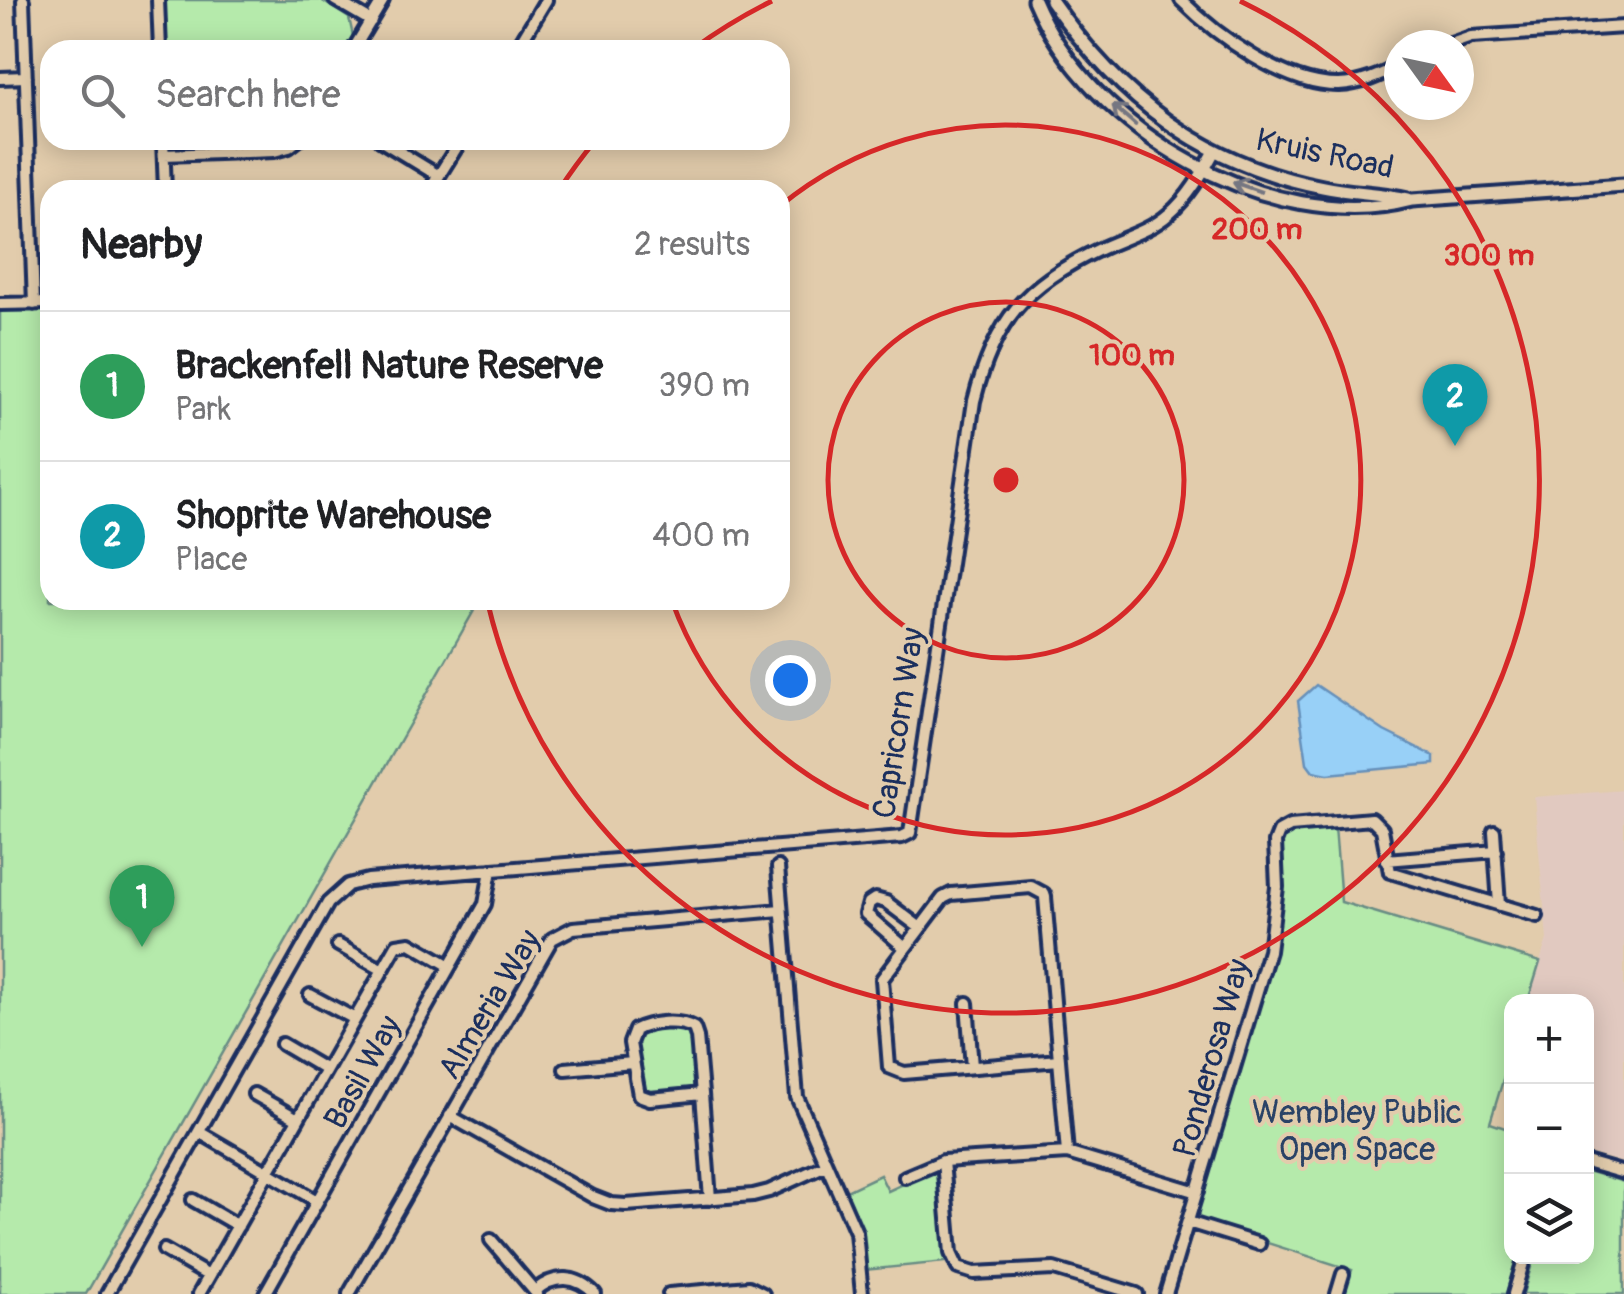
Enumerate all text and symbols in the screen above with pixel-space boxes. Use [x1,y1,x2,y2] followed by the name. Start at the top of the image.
[1384,30,1474,120] north arrow
[40,40,790,150] search box
[75,68,130,123] icon: search
[155,71,341,119] text: Search here
[1112,104,1137,127] one-way arrow
[1252,120,1397,188] street label: Kruis Road
[1233,177,1264,195] one-way arrow
[1212,211,1302,248] text: 200 m
[80,219,202,271] text: Nearby
[634,225,750,265] text: 2 results
[1444,237,1534,274] text: 300 m
[1089,337,1175,374] text: 100 m
[175,342,603,390] text: Brackenfell Nature Reserve
[1422,364,1488,446] pin: 2
[106,366,119,406] text: 1
[658,366,750,406] text: 390 m
[175,390,231,430] text: Park
[988,462,1024,498] centre of rings
[175,492,491,540] text: Shoprite Warehouse
[104,516,121,556] text: 2
[652,516,750,556] text: 400 m
[175,540,247,580] text: Place
[864,625,934,821] street label: Capricorn Way
[765,655,816,706] your location
[110,864,174,947] pin: 1
[430,922,550,1087] street label: Almeria Way
[1165,954,1259,1162] street label: Ponderosa Way
[1504,994,1594,1264] map controls
[1504,994,1594,1084] button: +
[315,1009,410,1136] street label: Basil Way
[1504,1084,1594,1174] button: −
[1252,1093,1462,1170] park label: Wembley Public Open Space
[1504,1174,1594,1264] button: layers

